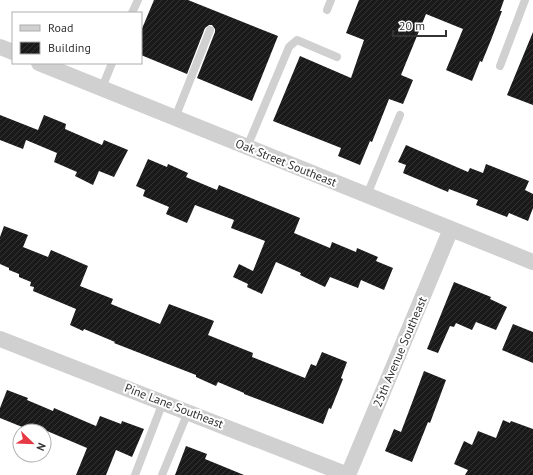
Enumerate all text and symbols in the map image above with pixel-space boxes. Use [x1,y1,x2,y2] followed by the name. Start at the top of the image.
[12,12,142,64] legend
[393,12,446,38] scale bar
[399,18,425,33] text: 20 m
[48,20,73,35] text: Road
[48,40,91,55] text: Building
[233,135,339,190] street label: Oak Street Southeast
[370,294,430,409] street label: 25th Avenue Southeast
[123,380,226,431] street label: Pine Lane Southeast
[12,423,52,463] north arrow
[33,441,49,453] text: N

